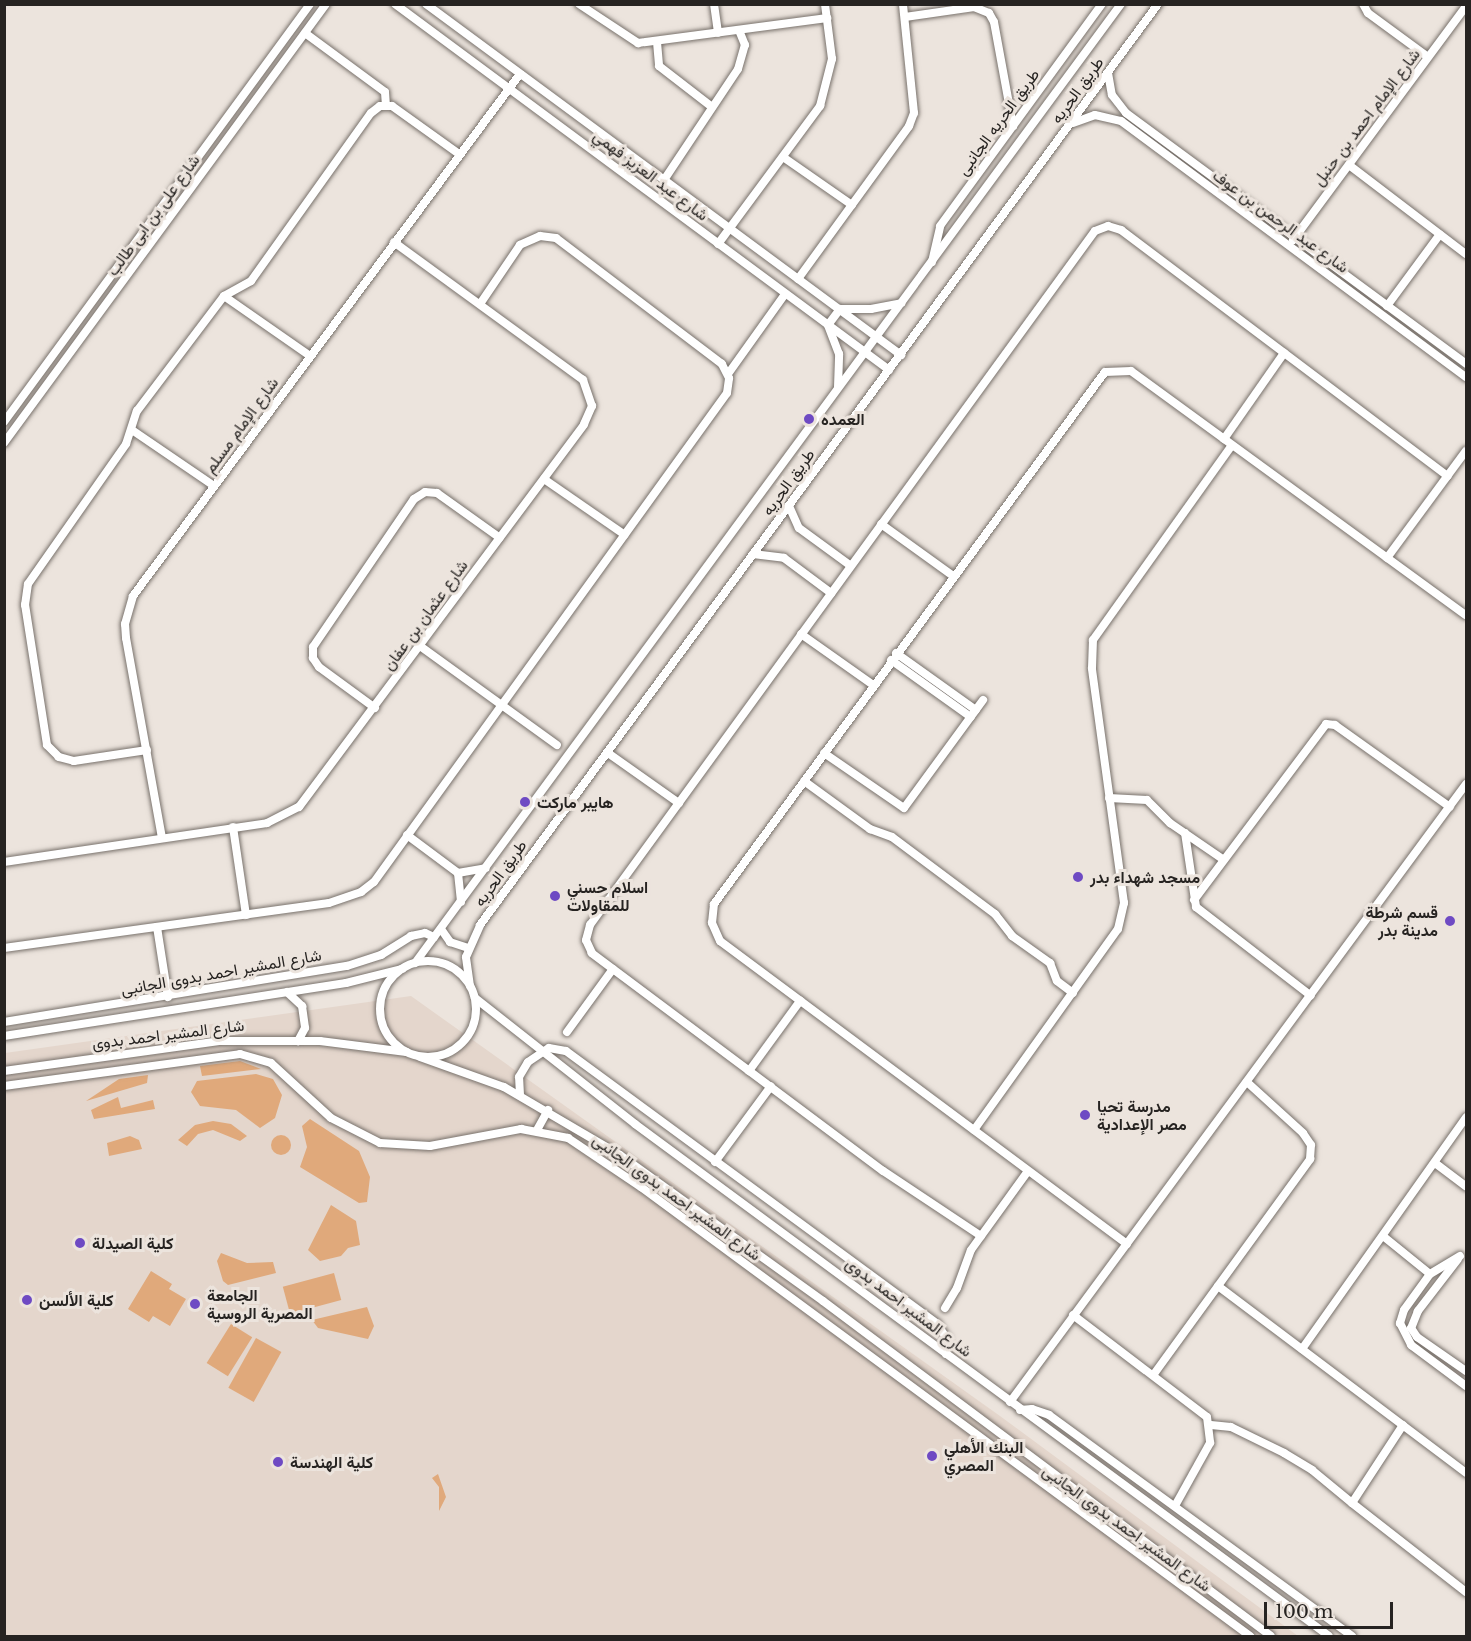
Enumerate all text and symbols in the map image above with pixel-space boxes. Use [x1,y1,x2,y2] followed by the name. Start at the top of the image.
[1308,45,1424,189] street label: شارع الإمام احمد بن حنبل
[1047,53,1107,127] street label: طريق الحريه
[953,65,1043,179] street label: طريق الحريه الجانبى
[590,126,712,224] street label: شارع عبد العزيز فهمي
[103,151,203,279] street label: شارع على بن ابى طالب
[1209,165,1353,277] street label: شارع عبد الرحمن بن عوف
[200,373,282,477] street label: شارع الإمام مسلم
[821,409,865,429] place label: العمده
[802,412,816,426] marker: العمده
[758,445,818,519] street label: طريق الحريه
[378,556,472,674] street label: شارع عثمان بن عفان
[537,792,614,812] place label: هايبر ماركت
[518,795,532,809] marker: هايبر ماركت
[470,836,530,910] street label: طريق الحريه
[1090,867,1200,887] place label: مسجد شهداء بدر
[1071,870,1085,884] marker: مسجد شهداء بدر
[567,877,648,915] place label: اسلام حسني للمقاولات
[548,889,562,903] marker: اسلام حسني للمقاولات
[1366,902,1438,940] place label: قسم شرطة مدينة بدر
[1443,914,1457,928] marker: قسم شرطة مدينة بدر
[119,945,323,999] street label: شارع المشير احمد بدوى الجانبى
[91,1015,245,1053] street label: شارع المشير احمد بدوى
[1097,1096,1187,1134] place label: مدرسة تحيا مصر الإعدادية
[1078,1108,1092,1122] marker: مدرسة تحيا مصر الإعدادية
[589,1130,765,1264] street label: شارع المشير احمد بدوى الجانبى
[92,1233,173,1253] place label: كلية الصيدلة
[73,1236,87,1250] marker: كلية الصيدلة
[842,1253,976,1361] street label: شارع المشير احمد بدوى
[207,1285,313,1323] place label: الجامعة المصرية الروسية
[39,1290,114,1310] place label: كلية الألسن
[20,1293,34,1307] marker: كلية الألسن
[188,1297,202,1311] marker: الجامعة المصرية الروسية
[944,1437,1023,1475] place label: البنك الأهلي المصري
[925,1449,939,1463] marker: البنك الأهلي المصري
[290,1452,373,1472] place label: كلية الهندسة
[271,1455,285,1469] marker: كلية الهندسة
[1039,1461,1215,1595] street label: شارع المشير احمد بدوى الجانبى
[1267,1590,1396,1628] scale bar
[1275,1601,1333,1623] text: 100 m

